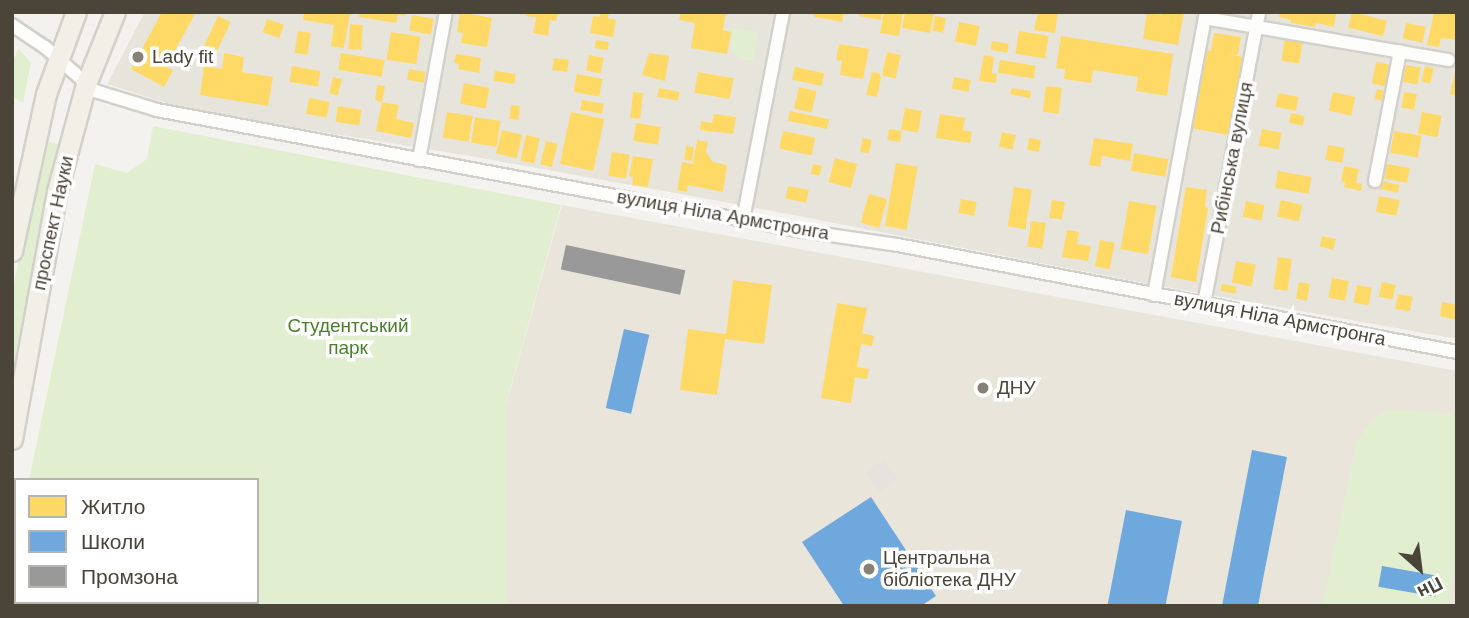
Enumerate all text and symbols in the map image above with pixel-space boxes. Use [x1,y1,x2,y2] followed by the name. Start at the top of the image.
[152,46,213,68] place label: Lady fit
[130,49,146,65] marker: Lady fit
[1206,80,1258,236] street label: Рибінська вулиця
[28,154,78,292] street label: проспект Науки
[615,185,831,245] street label: вулиця Ніла Армстронга
[1172,287,1388,351] street label: вулиця Ніла Армстронга
[287,315,409,359] park label: Студентський парк
[997,377,1036,399] place label: ДНУ
[975,380,991,396] marker: ДНУ
[14,478,259,604] legend
[81,495,145,518] text: Житло
[81,530,145,553] text: Школи
[1385,534,1455,604] north arrow
[883,547,1016,591] place label: Центральна бібліотека ДНУ
[861,561,877,577] marker: Центральна бібліотека ДНУ
[81,565,178,588] text: Промзона
[1414,573,1446,603] text: Пн

